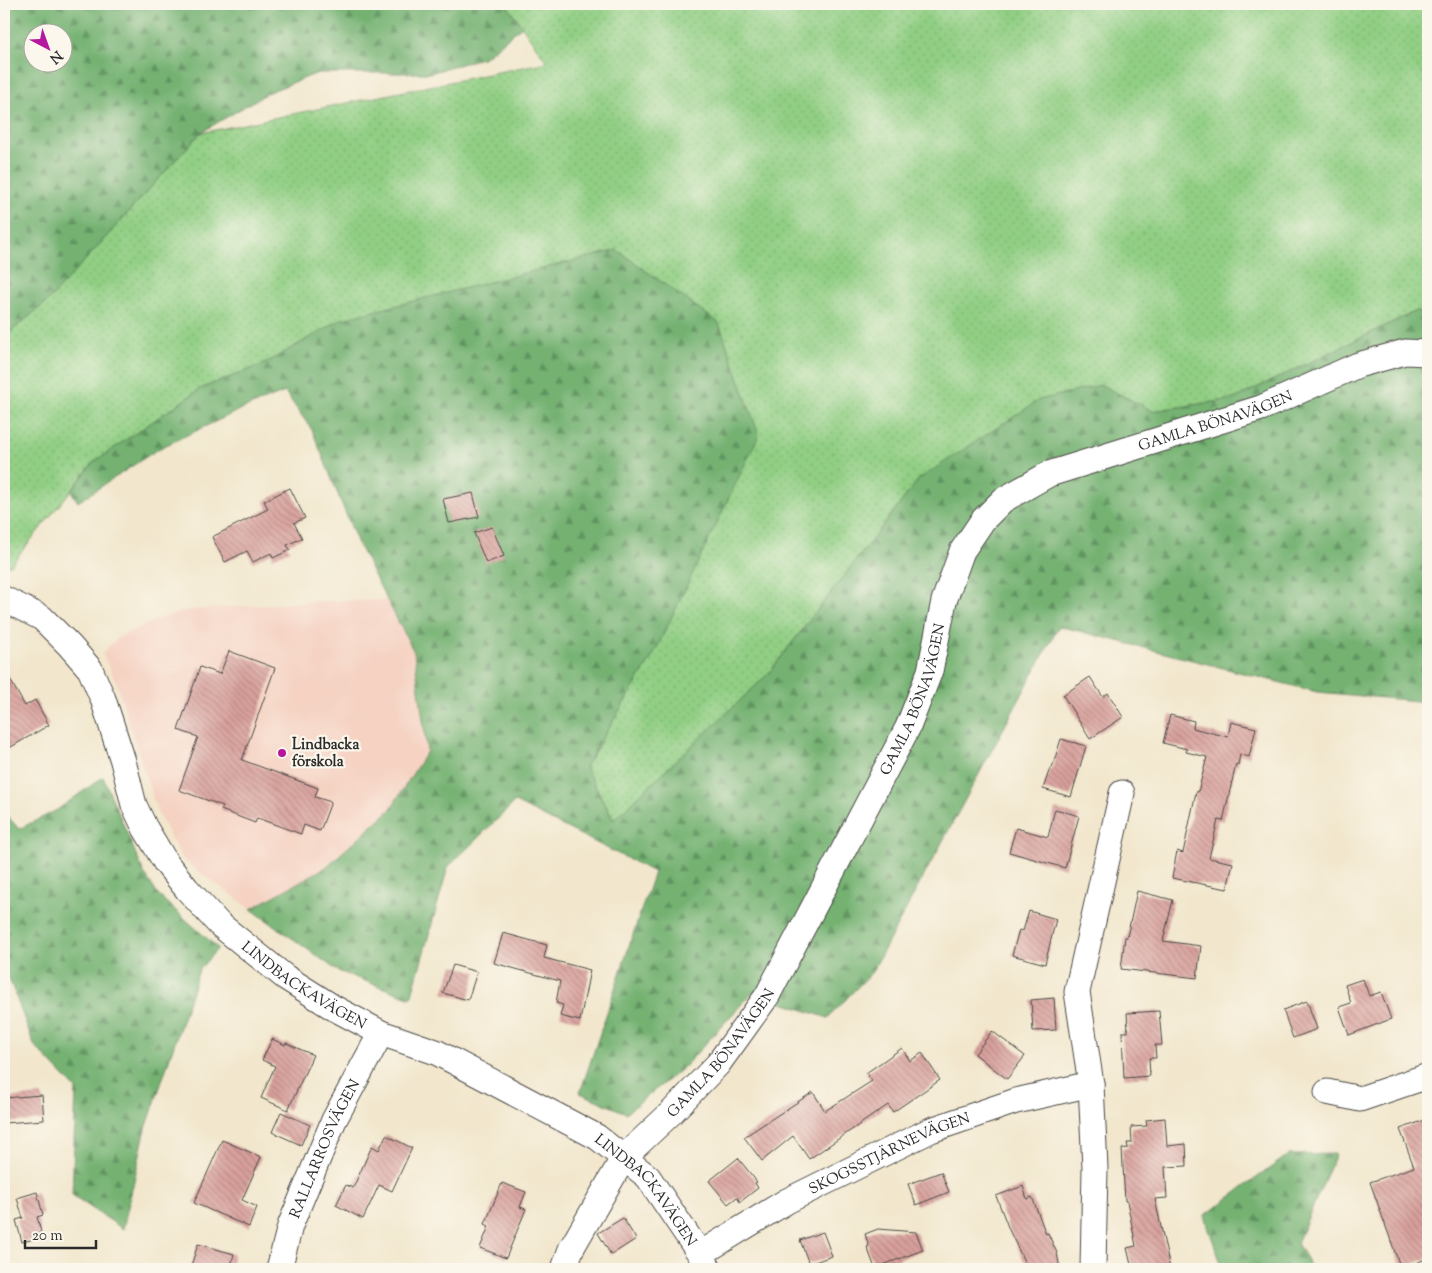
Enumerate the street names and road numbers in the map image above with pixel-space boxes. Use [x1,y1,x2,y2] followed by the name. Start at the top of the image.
[1136,386,1296,458] street label: GAMLA BÖNAVÄGEN
[875,622,951,779] street label: GAMLA BÖNAVÄGEN
[236,937,370,1035] street label: LINDBACKAVÄGEN
[663,985,781,1123] street label: GAMLA BÖNAVÄGEN
[285,1076,366,1222] street label: RALLARROSVÄGEN
[806,1108,973,1201] street label: SKOGSSTJÄRNEVÄGEN
[590,1130,701,1251] street label: LINDBACKAVÄGEN

